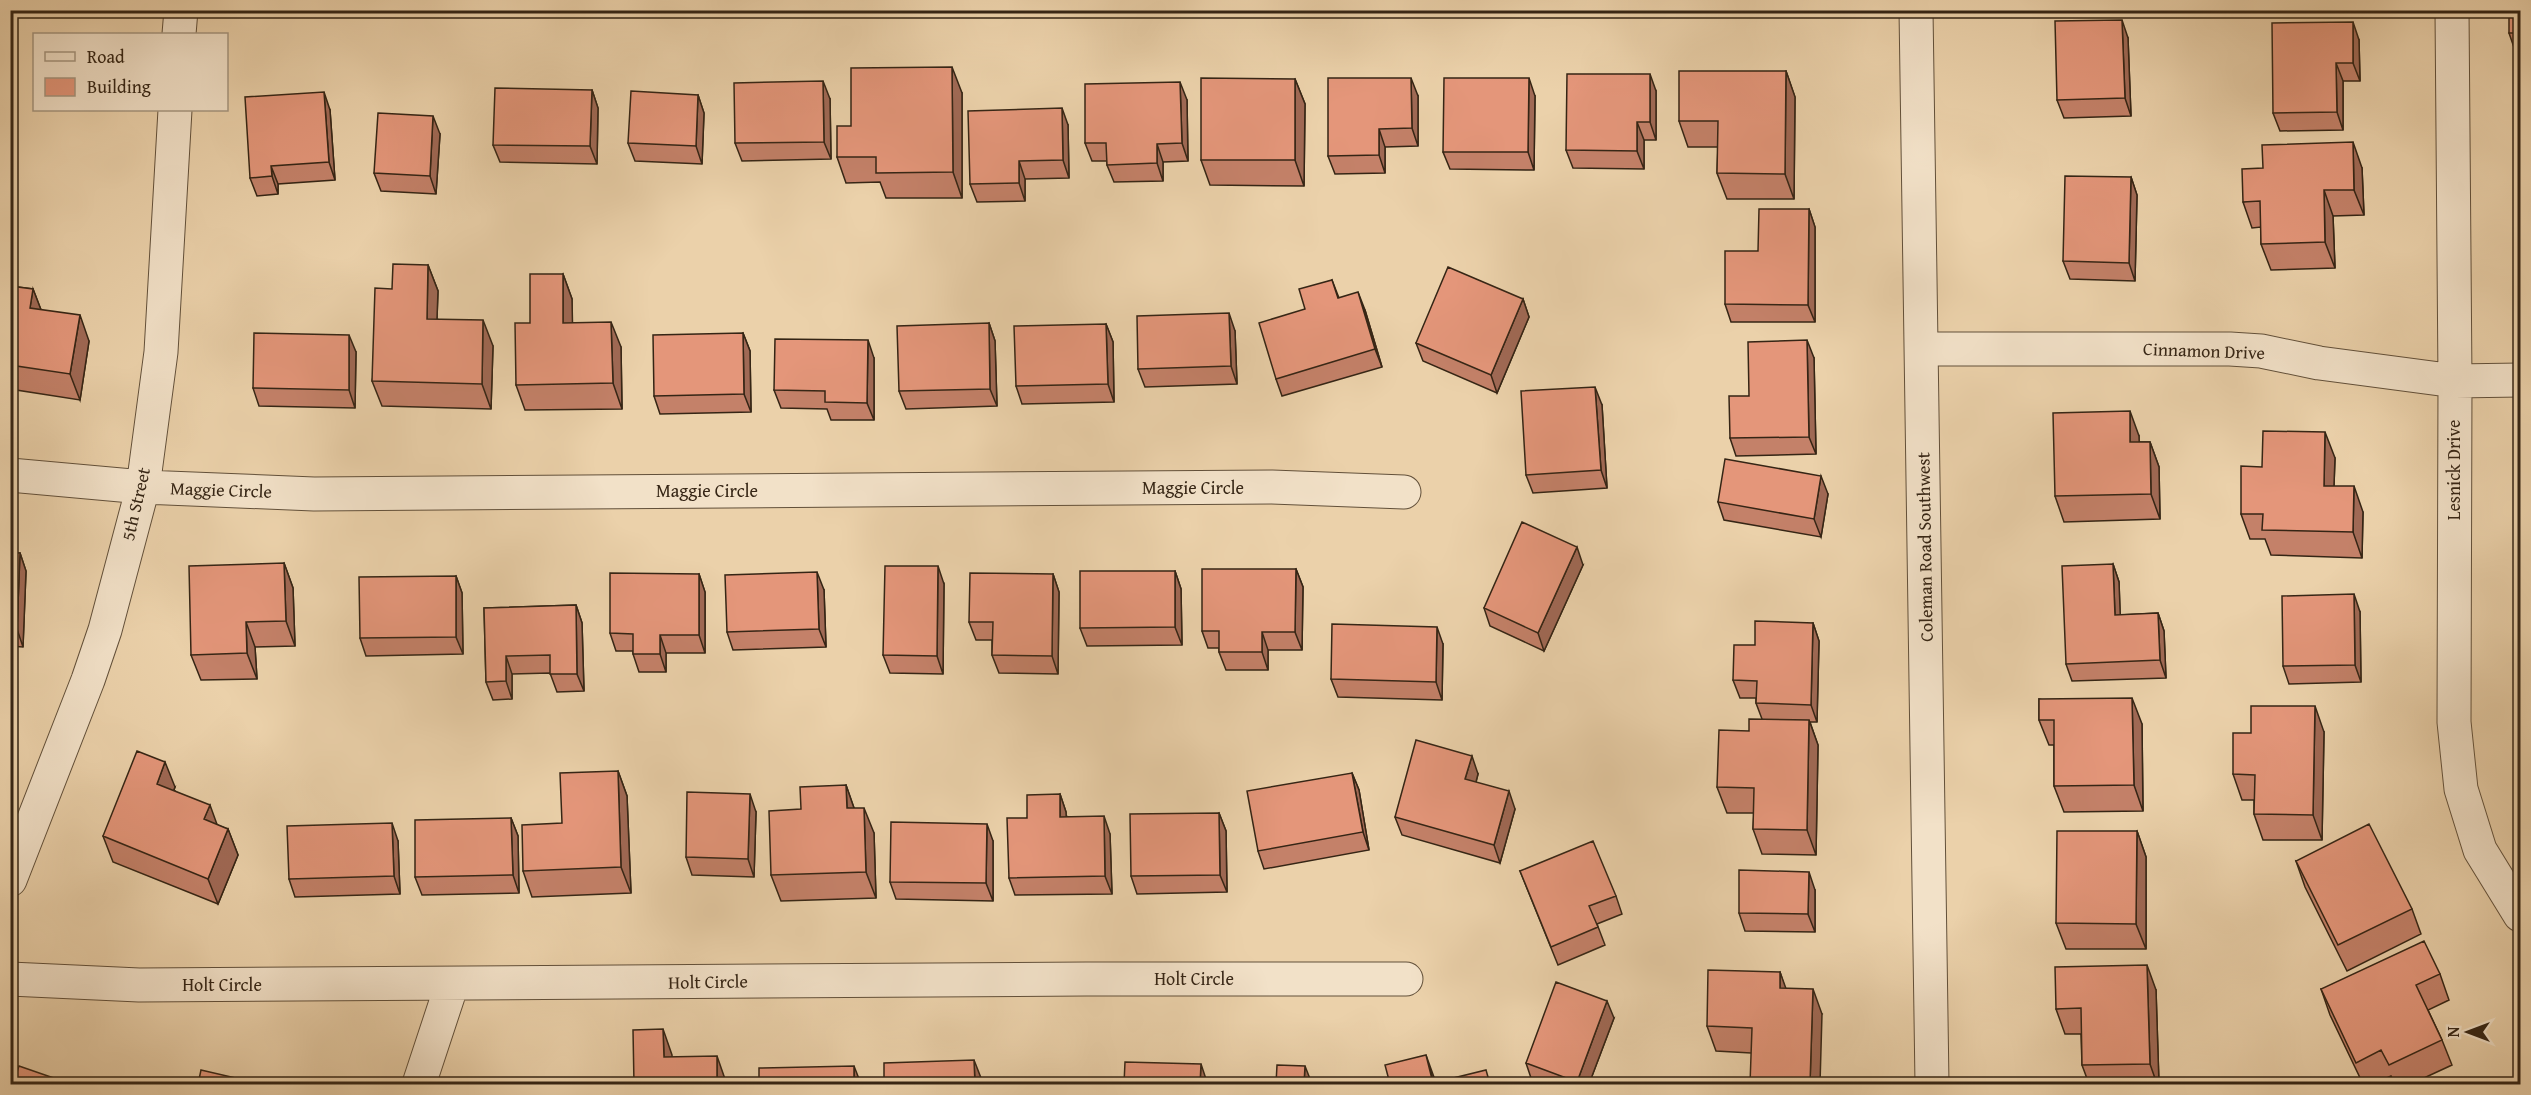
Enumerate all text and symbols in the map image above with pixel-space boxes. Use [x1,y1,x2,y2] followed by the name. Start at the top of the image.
[33,33,228,111] legend
[87,43,125,70] text: Road
[87,73,151,100] text: Building
[2143,335,2265,366] street label: Cinnamon Drive
[2440,420,2467,520] street label: Lesnick Drive
[1909,451,1940,642] street label: Coleman Road Southwest
[114,464,157,543] street label: 5th Street
[170,474,272,505] street label: Maggie Circle
[1142,474,1244,501] street label: Maggie Circle
[656,477,758,504] street label: Maggie Circle
[1154,965,1234,992] street label: Holt Circle
[668,967,748,996] street label: Holt Circle
[182,971,262,998] street label: Holt Circle
[2438,1002,2498,1062] north arrow
[2441,1026,2465,1037] text: N

